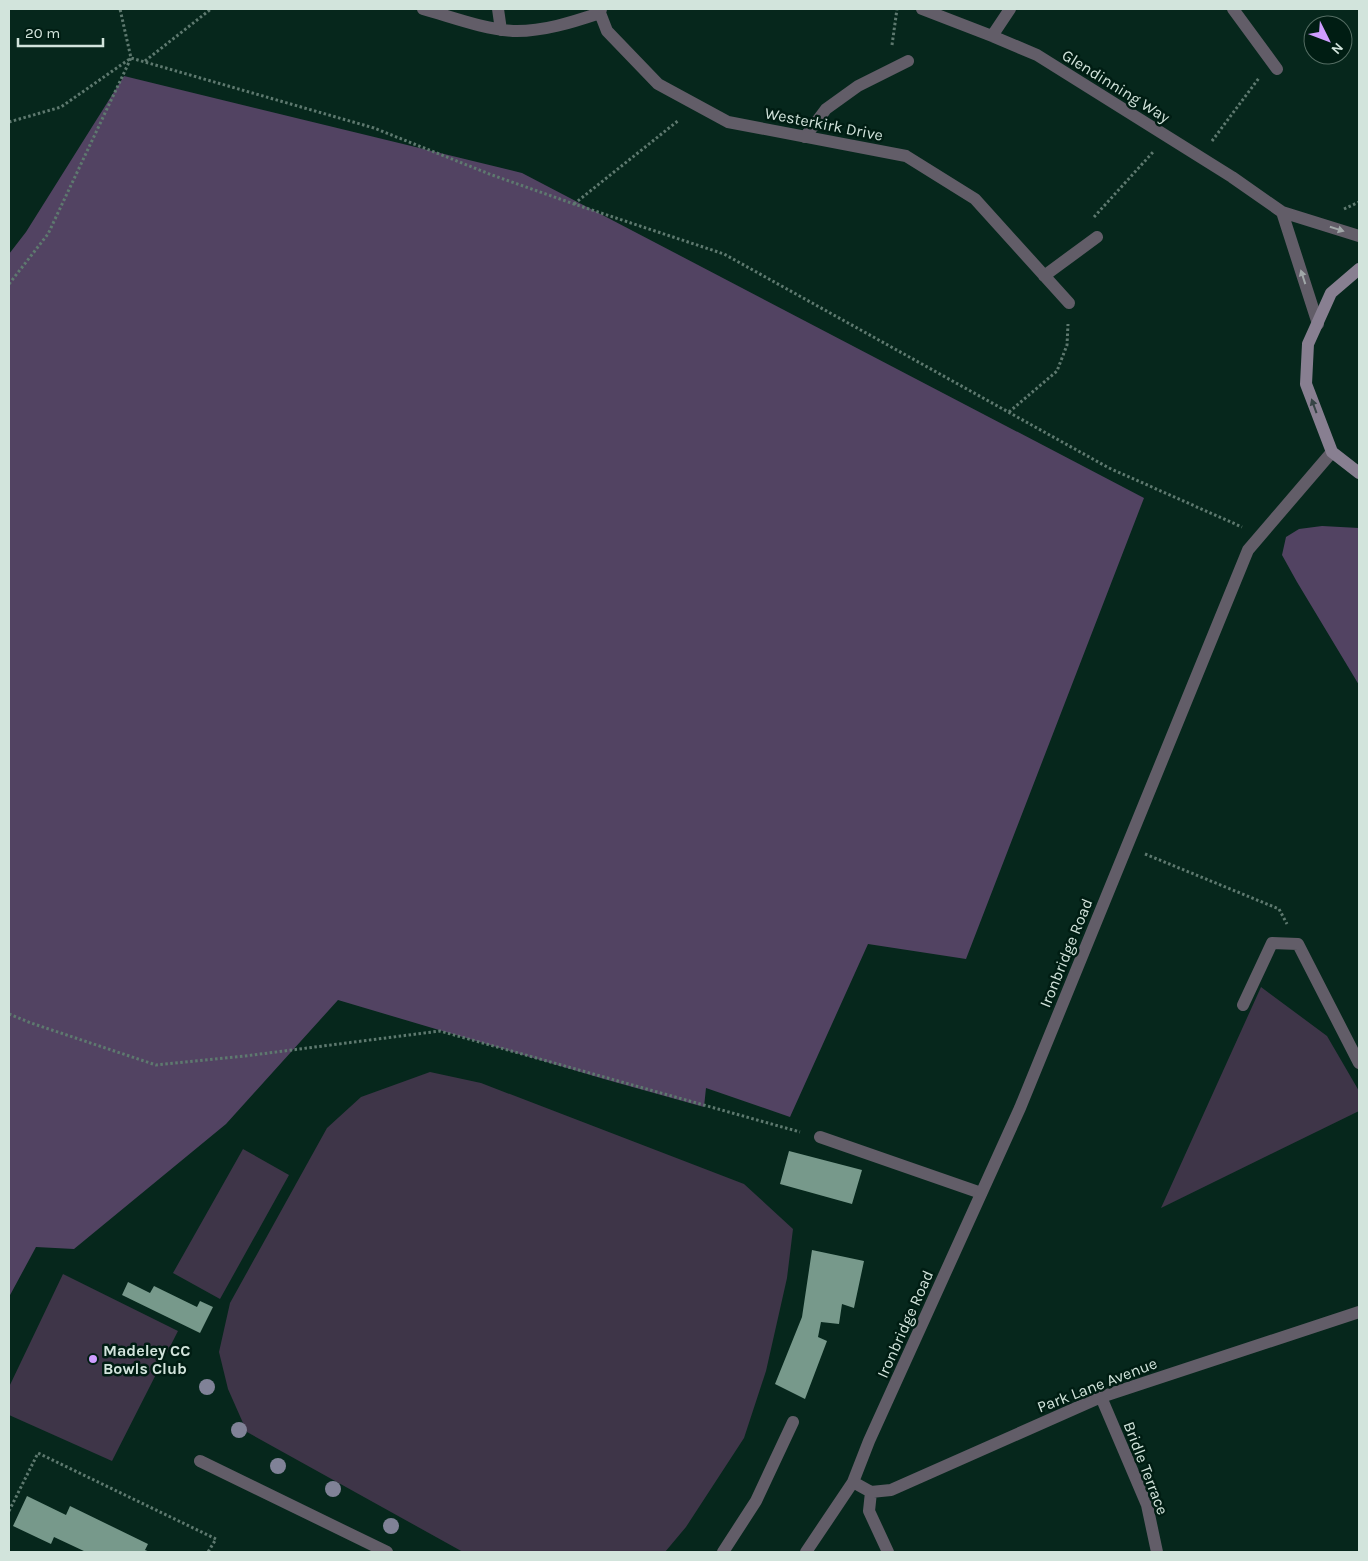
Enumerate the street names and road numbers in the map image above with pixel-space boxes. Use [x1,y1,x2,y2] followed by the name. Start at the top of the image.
[1059,45,1174,127] street label: Glendinning Way
[763,103,885,145] street label: Westerkirk Drive
[1035,896,1097,1010] street label: Ironbridge Road
[873,1267,937,1381] street label: Ironbridge Road
[1034,1353,1160,1417] street label: Park Lane Avenue
[1120,1419,1172,1517] street label: Bridle Terrace

